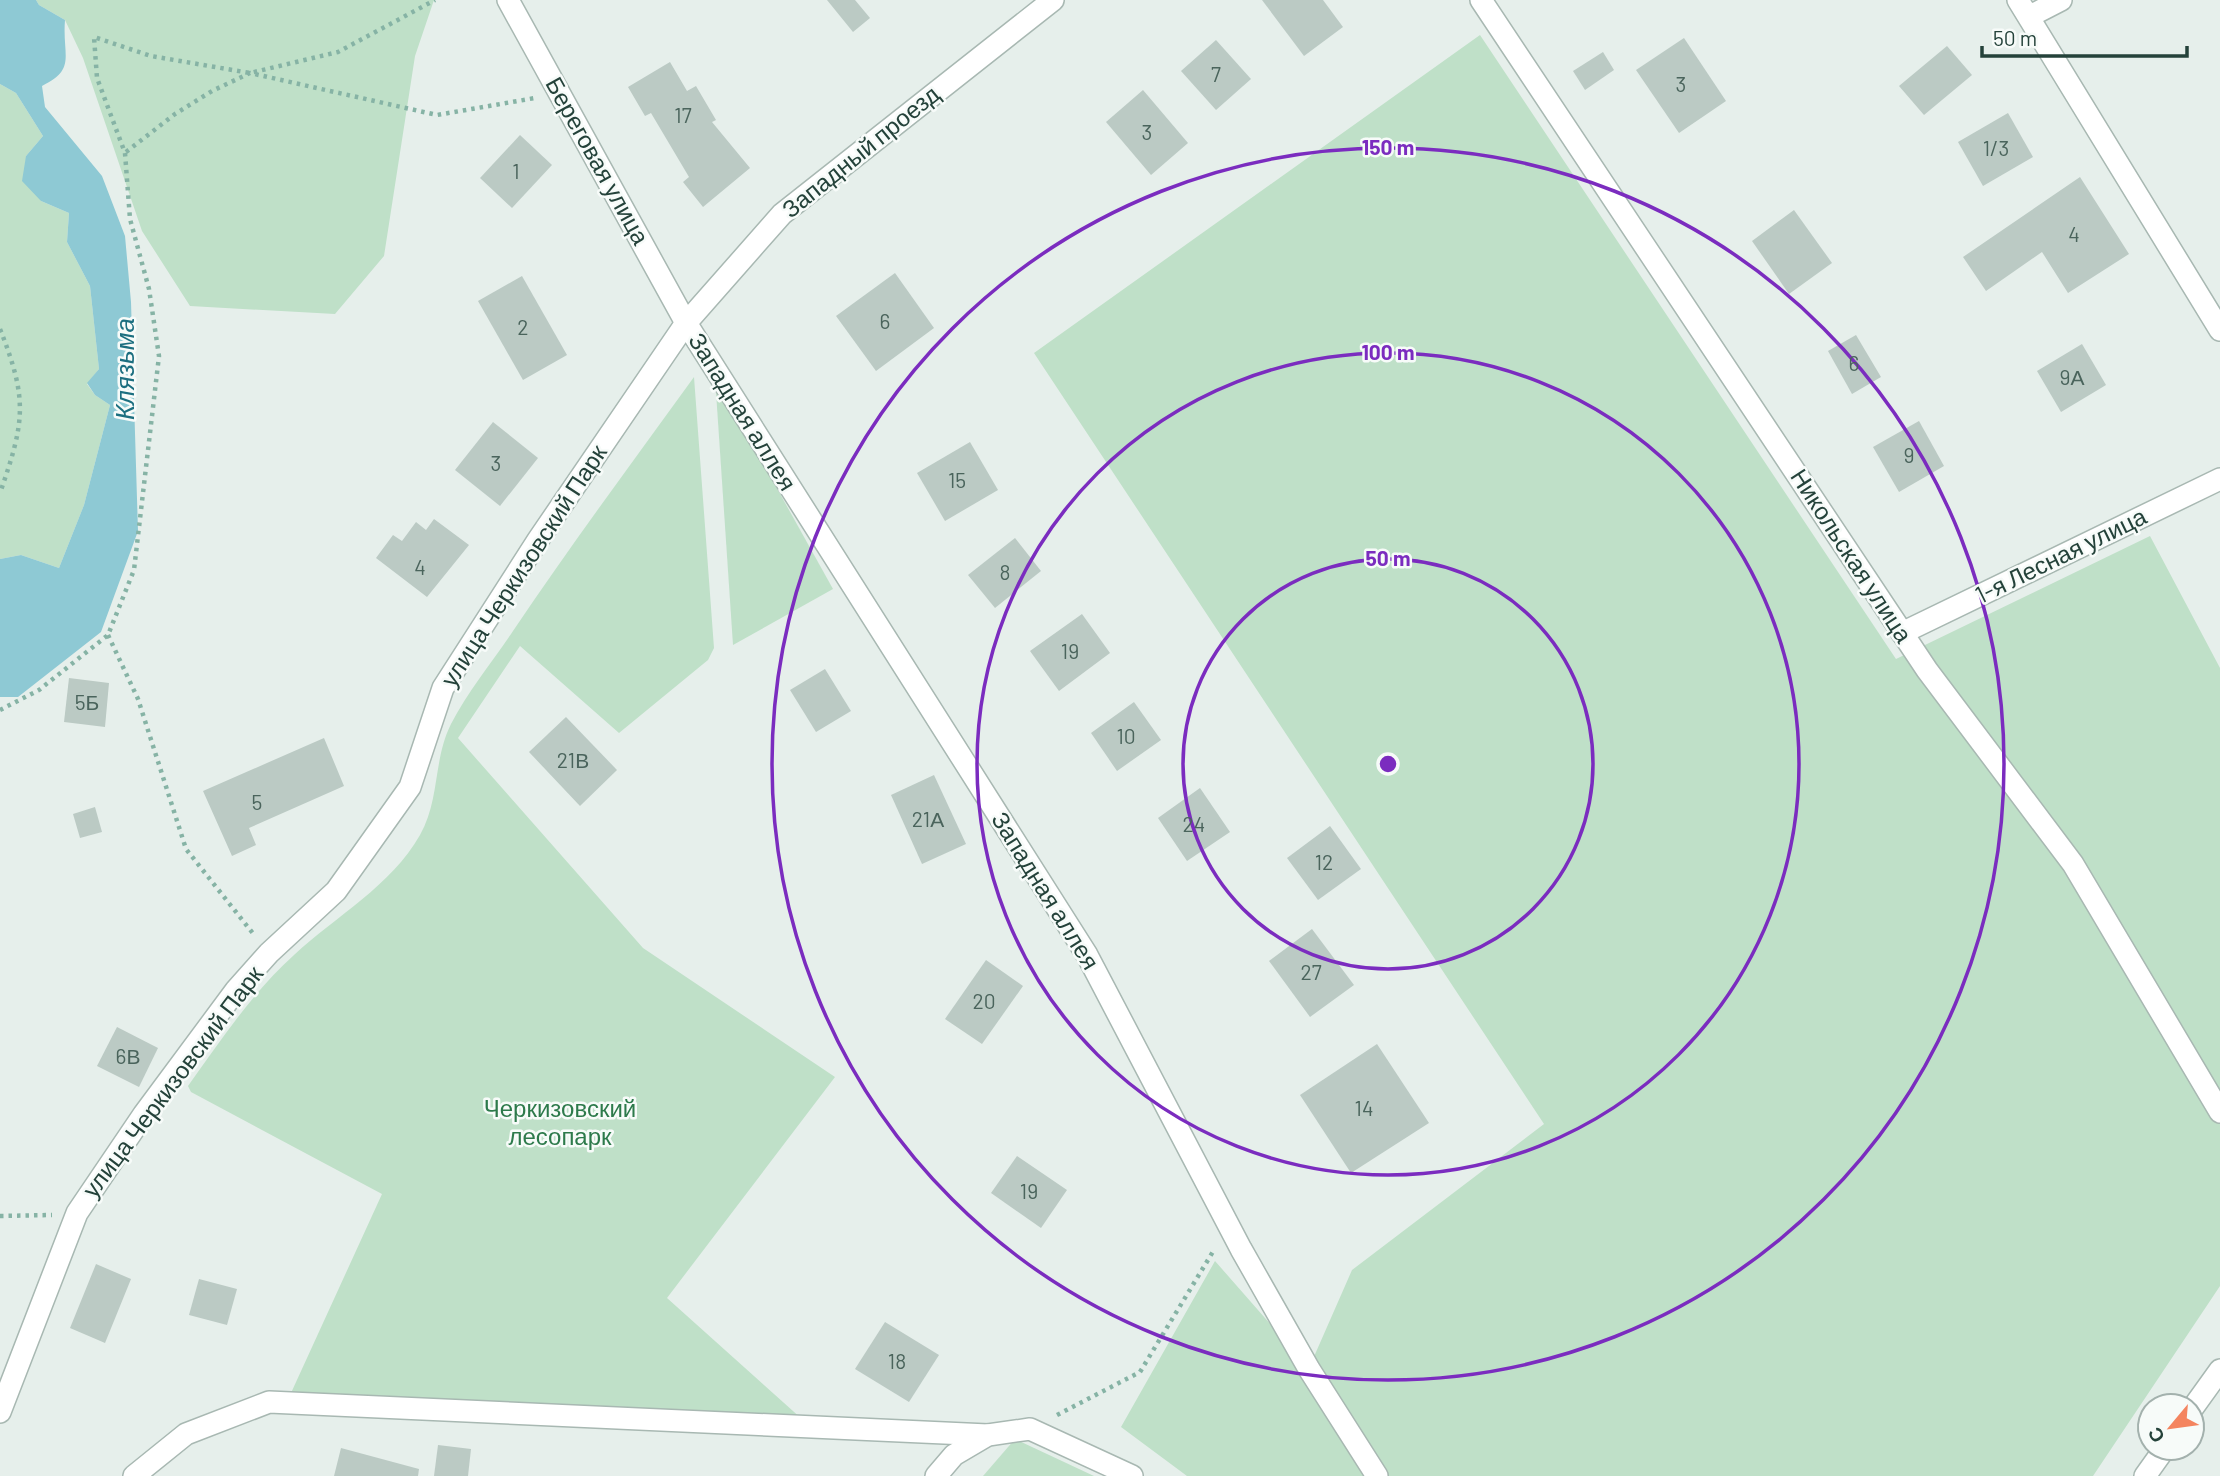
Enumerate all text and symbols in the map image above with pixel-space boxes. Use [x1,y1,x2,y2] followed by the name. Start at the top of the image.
[1982,14,2187,58] scale bar
[1993,25,2037,50] text: 50 m
[1211,61,1221,86] house number: 7
[540,71,657,250] street label: Береговая улица
[1676,71,1686,96] house number: 3
[776,79,945,223] street label: Западный проезд
[674,102,692,127] house number: 17
[1142,119,1152,144] house number: 3
[1362,134,1414,159] text: 150 m
[1983,135,2009,160] house number: 1/3
[512,158,520,183] house number: 1
[2068,221,2080,246] house number: 4
[880,308,890,333] house number: 6
[517,314,529,339] house number: 2
[108,318,139,420] water label: Клязьма
[683,327,803,495] street label: Западная аллея
[1361,339,1415,364] text: 100 m
[1849,350,1859,375] house number: 6
[2060,364,2084,389] house number: 9А
[434,438,612,692] street label: улица Черкизовский Парк
[1904,442,1914,467] house number: 9
[491,450,501,475] house number: 3
[1785,463,1920,648] street label: Никольская улица
[948,467,966,492] house number: 15
[1970,500,2151,609] street label: 1-я Лесная улица
[1365,545,1411,570] text: 50 m
[414,554,426,579] house number: 4
[1000,559,1010,584] house number: 8
[1061,638,1079,663] house number: 19
[75,689,99,714] house number: 5Б
[1116,723,1136,748] house number: 10
[557,747,589,772] house number: 21В
[1376,752,1400,776] centre of rings
[252,789,262,814] house number: 5
[912,806,944,831] house number: 21А
[986,806,1106,974] street label: Западная аллея
[1183,811,1205,836] house number: 24
[1315,849,1333,874] house number: 12
[75,959,269,1203] street label: улица Черкизовский Парк
[1300,959,1322,984] house number: 27
[972,988,996,1013] house number: 20
[116,1043,140,1068] house number: 6В
[484,1093,636,1150] park label: Черкизовский лесопарк
[1355,1095,1373,1120] house number: 14
[1020,1178,1038,1203] house number: 19
[888,1348,906,1373] house number: 18
[2136,1392,2206,1462] north arrow
[2142,1424,2169,1447] text: С

